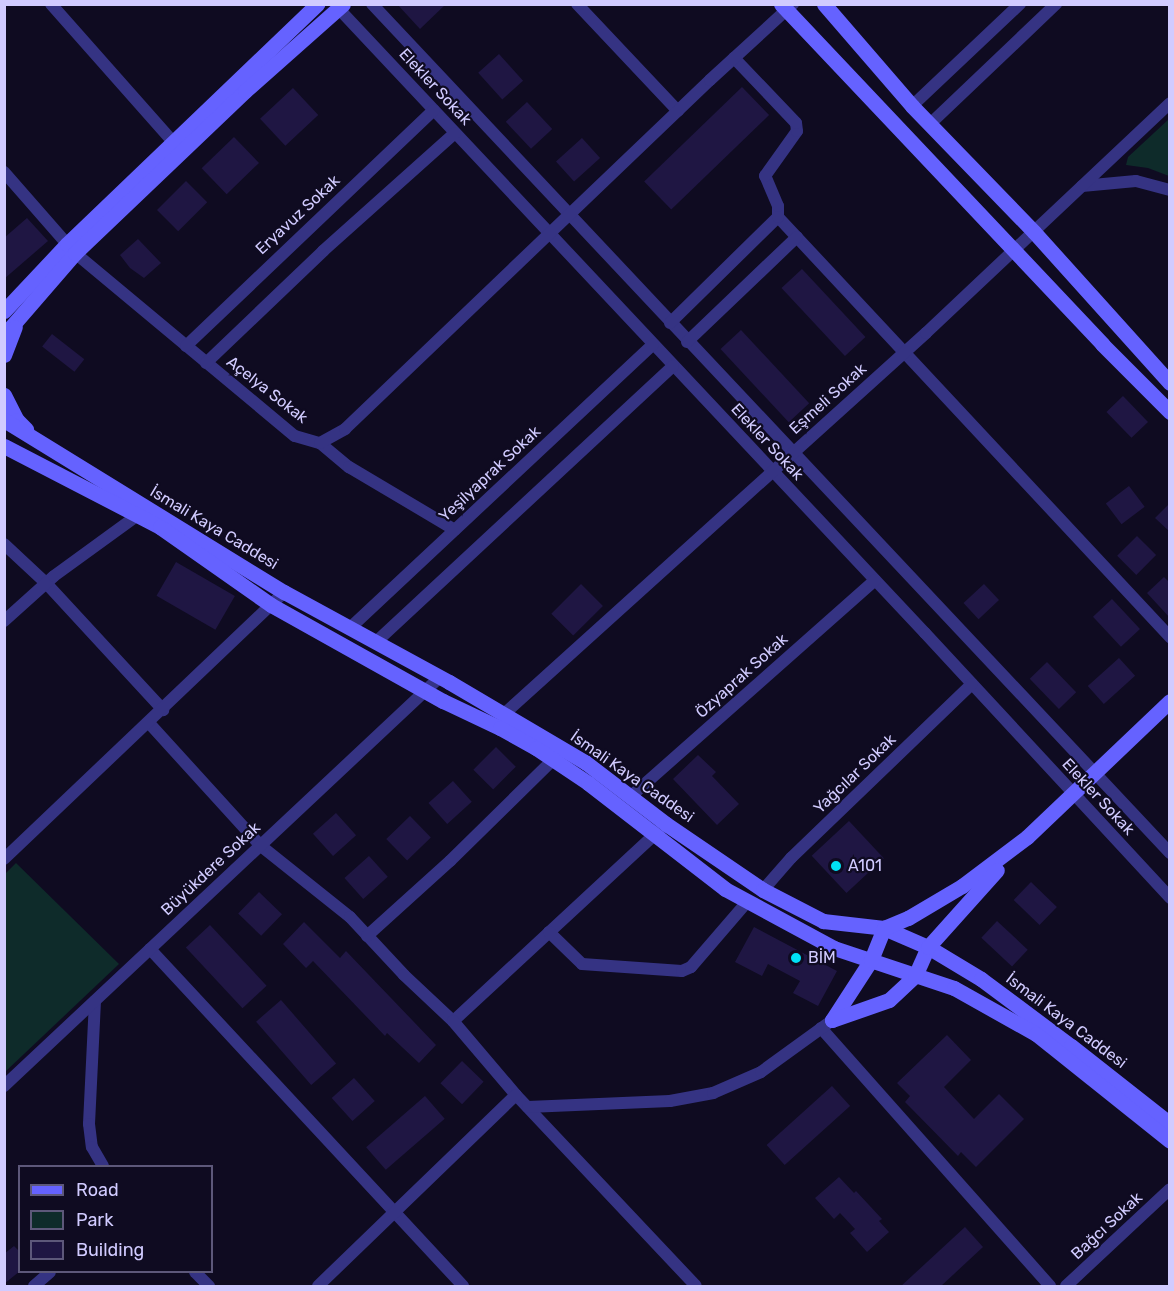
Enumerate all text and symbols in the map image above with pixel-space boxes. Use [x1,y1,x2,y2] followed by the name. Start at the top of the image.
[395,45,475,129] street label: Elekler Sokak
[252,171,344,259] street label: Eryavuz Sokak
[223,352,311,428] street label: Açelya Sokak
[786,359,870,439] street label: Eşmeli Sokak
[727,400,807,484] street label: Elekler Sokak
[435,422,545,526] street label: Yeşilyaprak Sokak
[146,482,282,574] street label: İsmali Kaya Caddesi
[692,630,792,722] street label: Özyaprak Sokak
[567,727,697,827] street label: İsmali Kaya Caddesi
[810,730,900,818] street label: Yağcılar Sokak
[1058,755,1138,839] street label: Elekler Sokak
[158,818,264,920] street label: Büyükdere Sokak
[848,856,882,876] place label: A101
[829,859,843,873] marker: A101
[808,948,836,968] place label: BİM
[789,951,803,965] marker: BİM
[1002,969,1130,1073] street label: İsmali Kaya Caddesi
[18,1165,213,1273] legend
[76,1179,119,1201] text: Road
[1068,1188,1146,1264] street label: Bağcı Sokak
[76,1209,113,1231] text: Park
[76,1239,144,1261] text: Building

